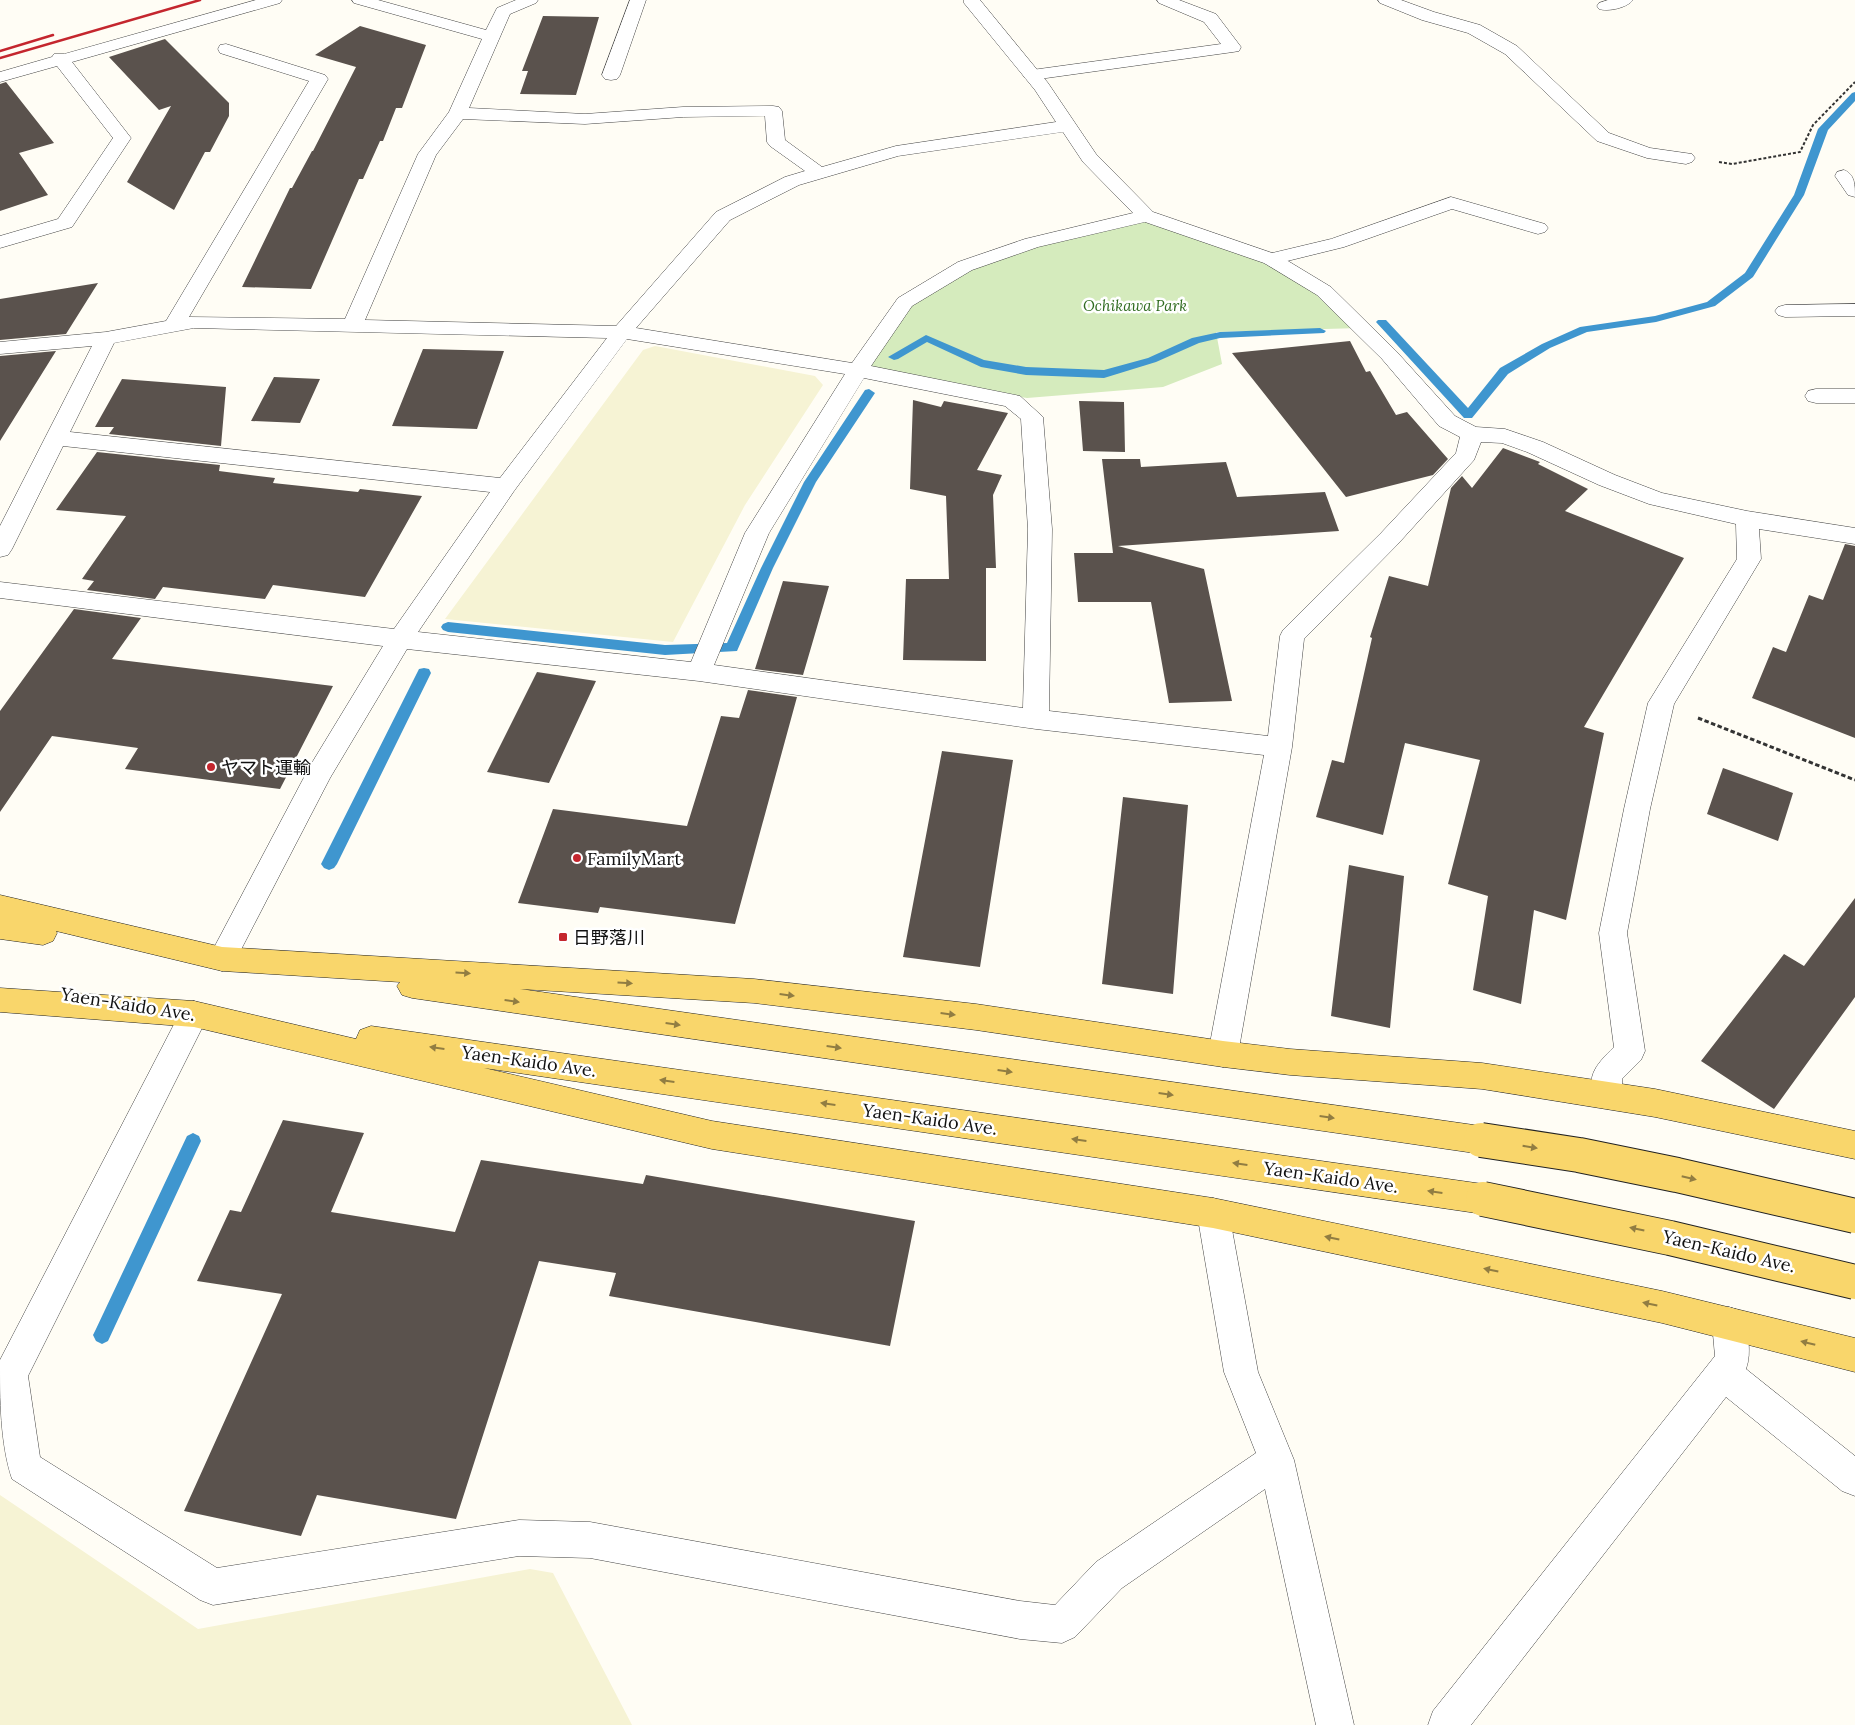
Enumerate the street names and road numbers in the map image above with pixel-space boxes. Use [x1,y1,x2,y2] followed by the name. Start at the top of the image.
[58,982,197,1026] street label: Yaen-Kaido Ave.
[459,1040,598,1082] street label: Yaen-Kaido Ave.
[860,1098,999,1140] street label: Yaen-Kaido Ave.
[1261,1156,1400,1198] street label: Yaen-Kaido Ave.
[1659,1224,1798,1277] street label: Yaen-Kaido Ave.

